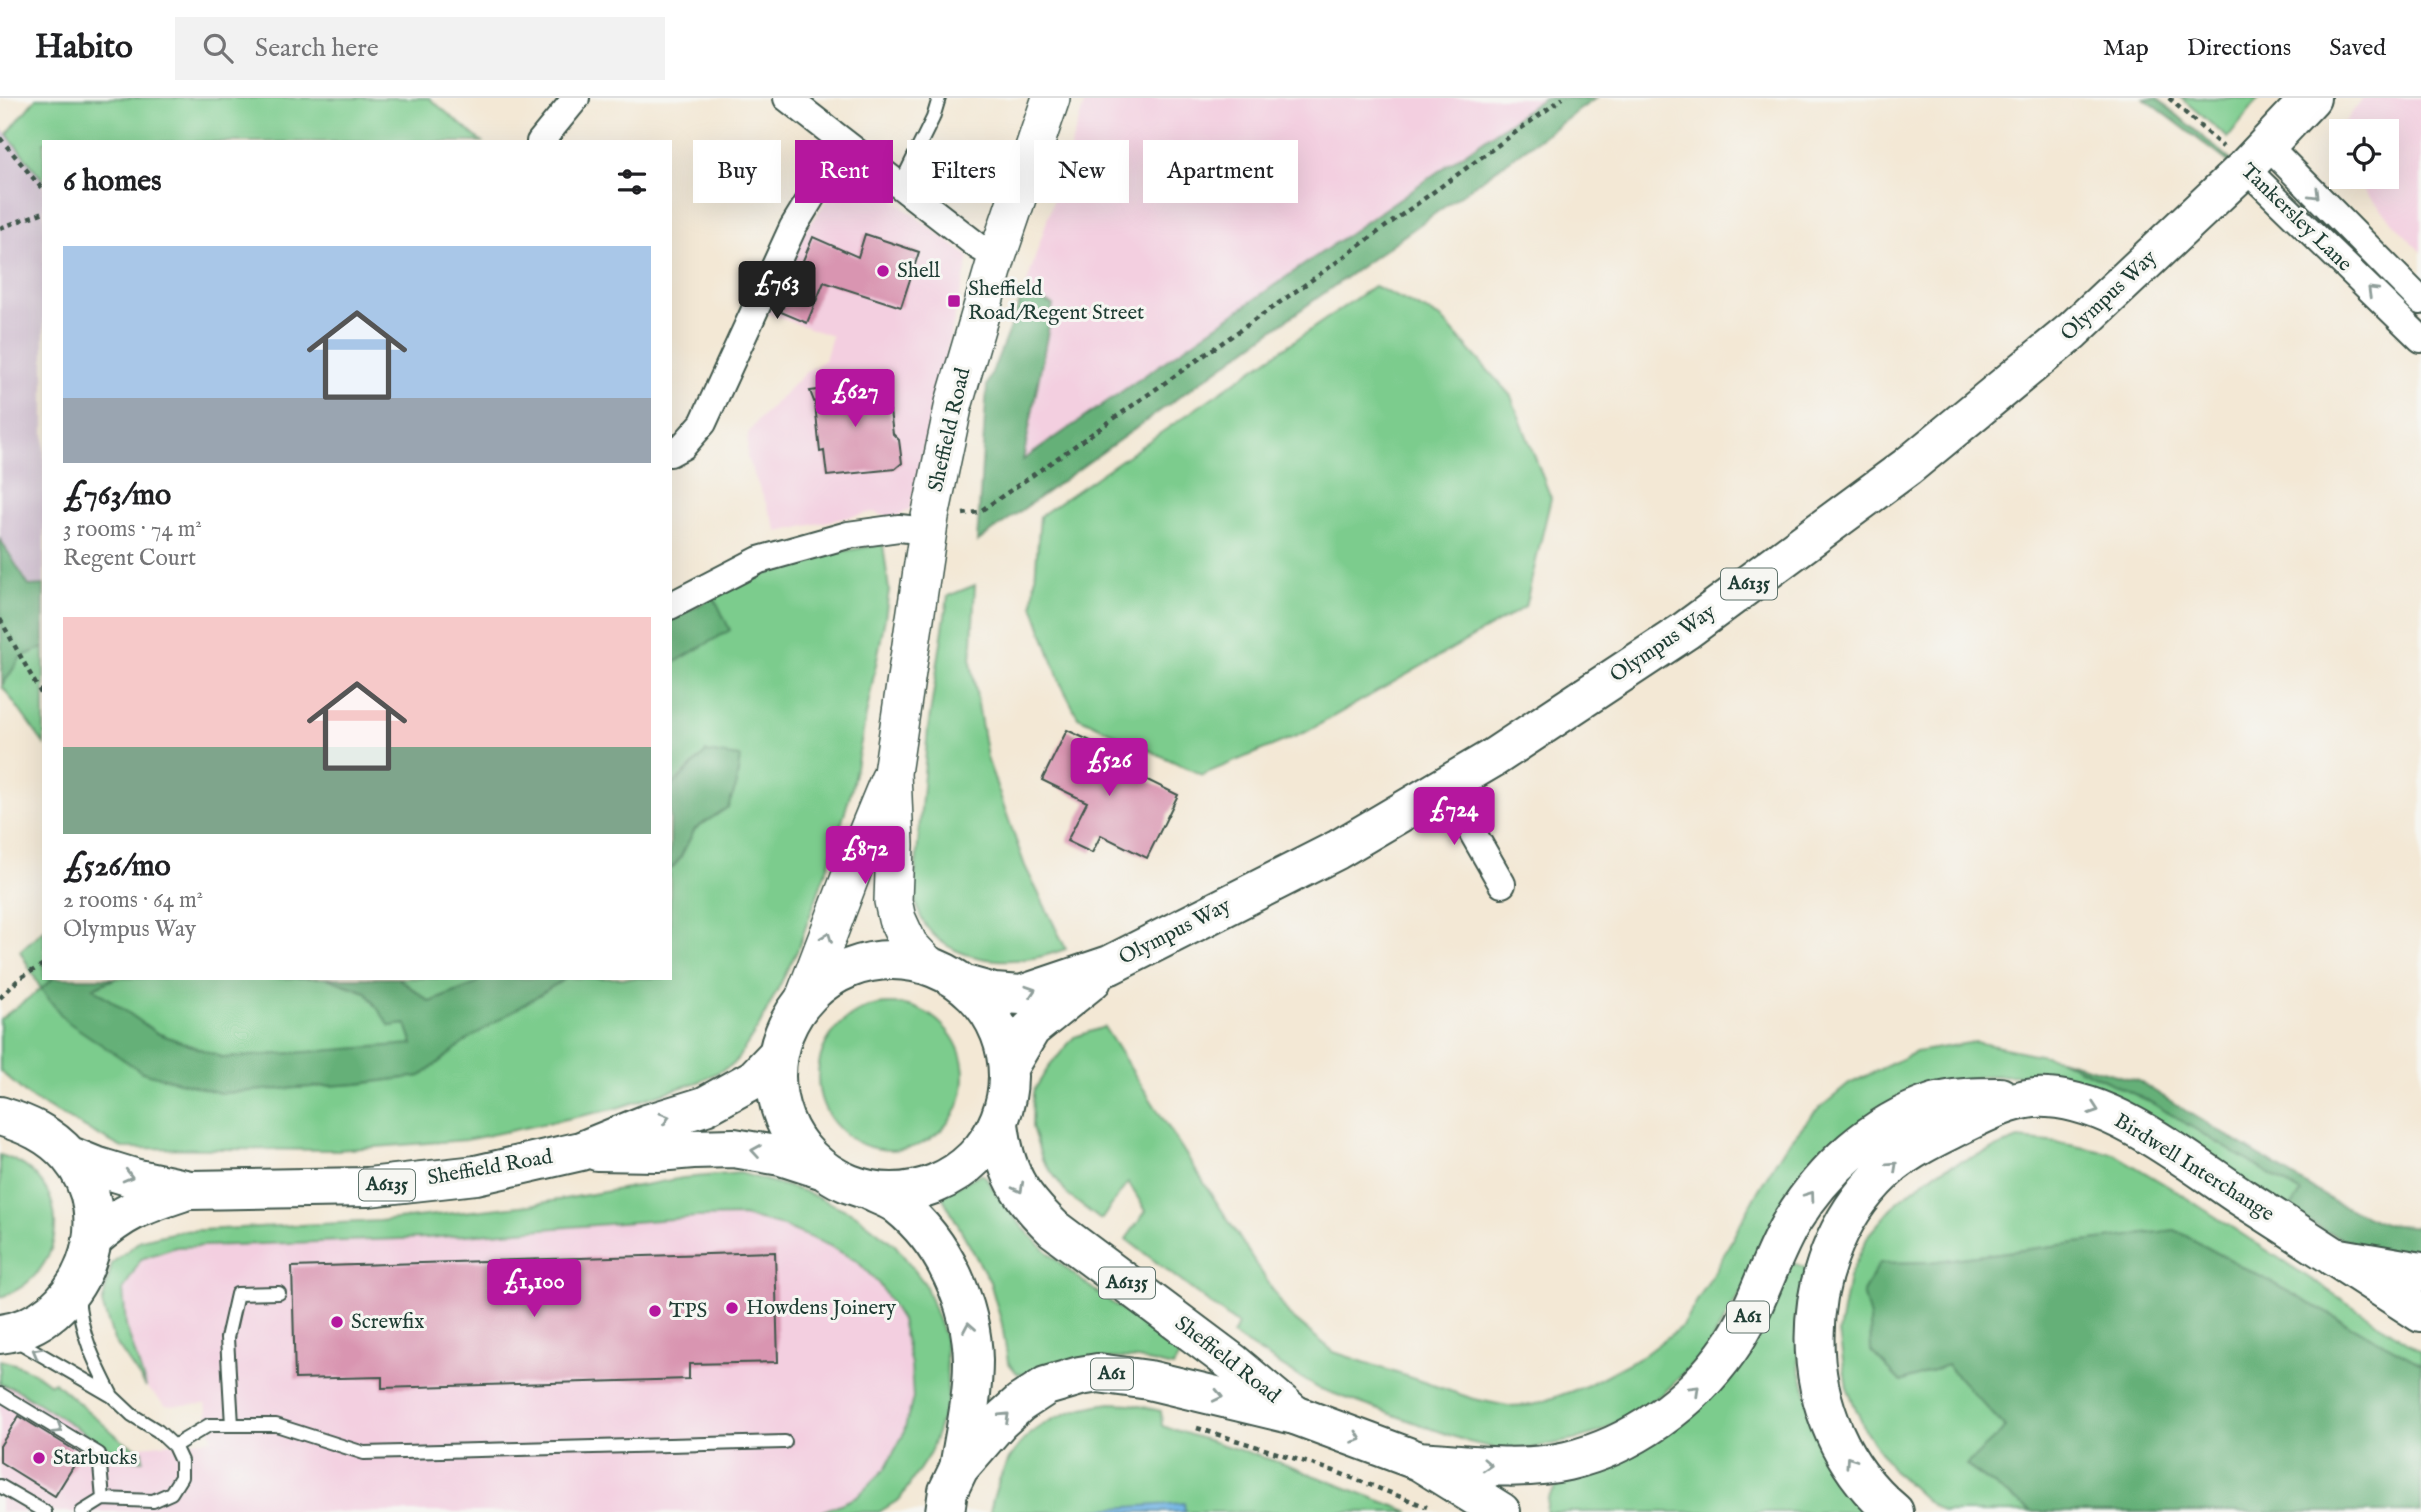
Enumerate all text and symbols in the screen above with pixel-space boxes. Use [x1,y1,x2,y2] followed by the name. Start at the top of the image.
[175,17,665,80] search box
[35,27,133,69] text: Habito
[199,29,237,67] icon: search
[255,32,379,65] text: Search here
[2103,33,2149,64] text: Map
[2187,33,2291,64] text: Directions
[2329,33,2386,64] text: Saved
[2329,119,2399,189] map controls
[2329,119,2399,189] button: locate
[693,140,781,203] chip: Buy
[795,140,893,203] chip: Rent
[907,140,1020,203] chip: Filters
[1034,140,1129,203] chip: New
[1143,140,1298,203] chip: Apartment
[2235,158,2358,278] street label: Tankersley Lane
[63,163,162,201] text: 6 homes
[613,163,651,201] icon: filters
[2306,186,2319,199] one-way arrow
[2055,244,2163,347] street label: Olympus Way
[897,258,940,285] place label: Shell
[736,262,818,321] pin: £763
[875,263,891,279] marker: Shell
[755,269,799,298] text: £763
[968,276,1144,327] place label: Sheffield Road/Regent Street
[2367,287,2380,300] one-way arrow
[294,292,420,418] icon: home
[946,293,962,309] marker: Sheffield Road/Regent Street
[923,365,978,495] street label: Sheffield Road
[814,370,896,429] pin: £627
[832,377,878,406] text: £627
[63,477,171,515] text: £763/mo
[63,515,202,544] text: 3 rooms · 74 m²
[63,544,196,573] text: Regent Court
[1721,569,1777,600] road number: A6135
[1605,598,1721,689] street label: Olympus Way
[294,663,420,789] icon: home
[1068,738,1150,798] pin: £526
[1087,746,1131,775] text: £526
[1413,788,1495,847] pin: £724
[1430,795,1478,824] text: £724
[824,826,906,886] pin: £872
[842,834,888,863] text: £872
[63,848,171,886] text: £526/mo
[63,886,203,915] text: 2 rooms · 64 m²
[1115,892,1236,972] street label: Olympus Way
[63,915,196,944] text: Olympus Way
[819,931,833,943] one-way arrow
[1025,985,1037,999] one-way arrow
[2087,1101,2100,1115] one-way arrow
[2109,1108,2279,1228] street label: Birdwell Interchange
[659,1112,671,1127] one-way arrow
[425,1144,555,1192] street label: Sheffield Road
[750,1144,762,1159] one-way arrow
[1885,1162,1898,1174] one-way arrow
[122,1168,134,1182] one-way arrow
[359,1170,415,1200] road number: A6135
[1011,1181,1024,1194] one-way arrow
[1802,1191,1814,1204] one-way arrow
[477,1260,591,1319] pin: £1,100
[503,1267,565,1296] text: £1,100
[1099,1268,1155,1298] road number: A6135
[746,1295,897,1322] place label: Howdens Joinery
[669,1298,707,1325] place label: TPS
[724,1300,740,1316] marker: Howdens Joinery
[1727,1302,1769,1332] road number: A61
[647,1303,663,1319] marker: TPS
[351,1309,424,1336] place label: Screwfix
[1169,1310,1286,1410] street label: Sheffield Road
[329,1314,345,1330] marker: Screwfix
[962,1321,977,1333] one-way arrow
[32,1347,45,1360] one-way arrow
[1091,1358,1133,1390] road number: A61
[1686,1386,1699,1399] one-way arrow
[1212,1388,1224,1402] one-way arrow
[997,1413,1010,1425] one-way arrow
[51,1420,64,1433] one-way arrow
[1351,1430,1363,1444] one-way arrow
[53,1445,137,1472] place label: Starbucks
[31,1450,47,1466] marker: Starbucks
[1846,1456,1858,1469] one-way arrow
[1482,1458,1493,1473] one-way arrow

